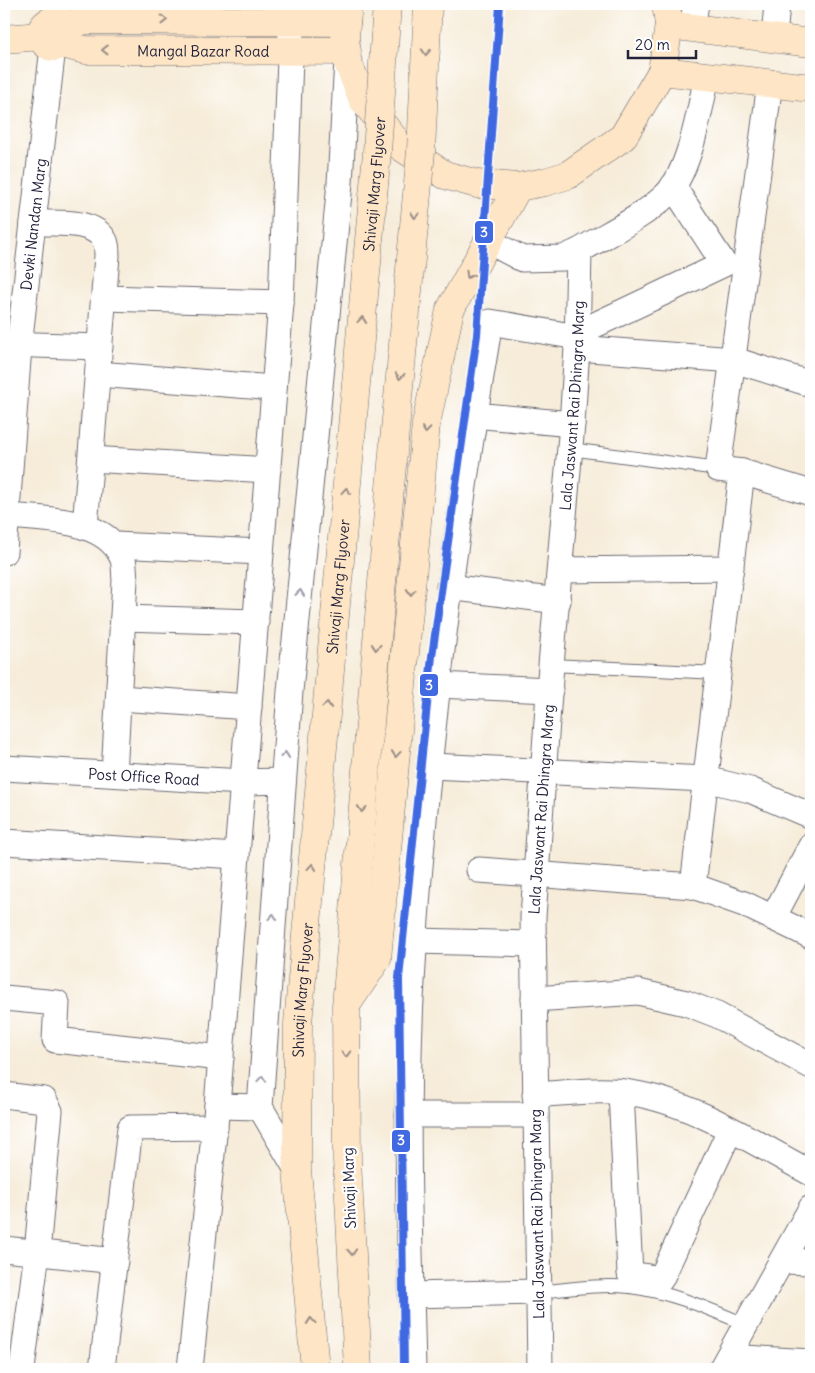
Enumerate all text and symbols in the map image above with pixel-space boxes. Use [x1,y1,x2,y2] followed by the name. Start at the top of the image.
[161,15,169,25] one-way arrow
[628,28,695,60] scale bar
[635,35,670,54] text: 20 m
[137,41,270,60] street label: Mangal Bazar Road
[101,45,109,55] one-way arrow
[420,49,431,57] one-way arrow
[359,116,389,252] street label: Shivaji Marg Flyover
[16,157,50,291] street label: Devki Nandan Marg
[410,211,421,219] one-way arrow
[474,220,494,244] line badge: 3
[480,223,488,241] text: 3
[465,270,475,279] one-way arrow
[555,300,587,511] street label: Lala Jaswant Rai Dhingra Marg
[356,316,367,324] one-way arrow
[395,373,406,381] one-way arrow
[421,427,432,435] one-way arrow
[341,487,352,495] one-way arrow
[322,518,353,655] street label: Shivaji Marg Flyover
[405,588,416,596] one-way arrow
[294,589,305,597] one-way arrow
[371,643,382,651] one-way arrow
[419,673,439,697] line badge: 3
[425,676,433,694] text: 3
[321,701,332,709] one-way arrow
[524,704,558,915] street label: Lala Jaswant Rai Dhingra Marg
[391,750,402,758] one-way arrow
[279,751,290,759] one-way arrow
[87,763,200,789] street label: Post Office Road
[357,805,368,813] one-way arrow
[306,863,317,871] one-way arrow
[268,913,279,921] one-way arrow
[288,922,317,1058] street label: Shivaji Marg Flyover
[341,1051,351,1059] one-way arrow
[256,1075,267,1083] one-way arrow
[526,1109,548,1319] street label: Lala Jaswant Rai Dhingra Marg
[391,1129,411,1153] line badge: 3
[397,1131,405,1149] text: 3
[338,1147,360,1229] street label: Shivaji Marg
[347,1248,358,1256] one-way arrow
[305,1316,316,1324] one-way arrow

